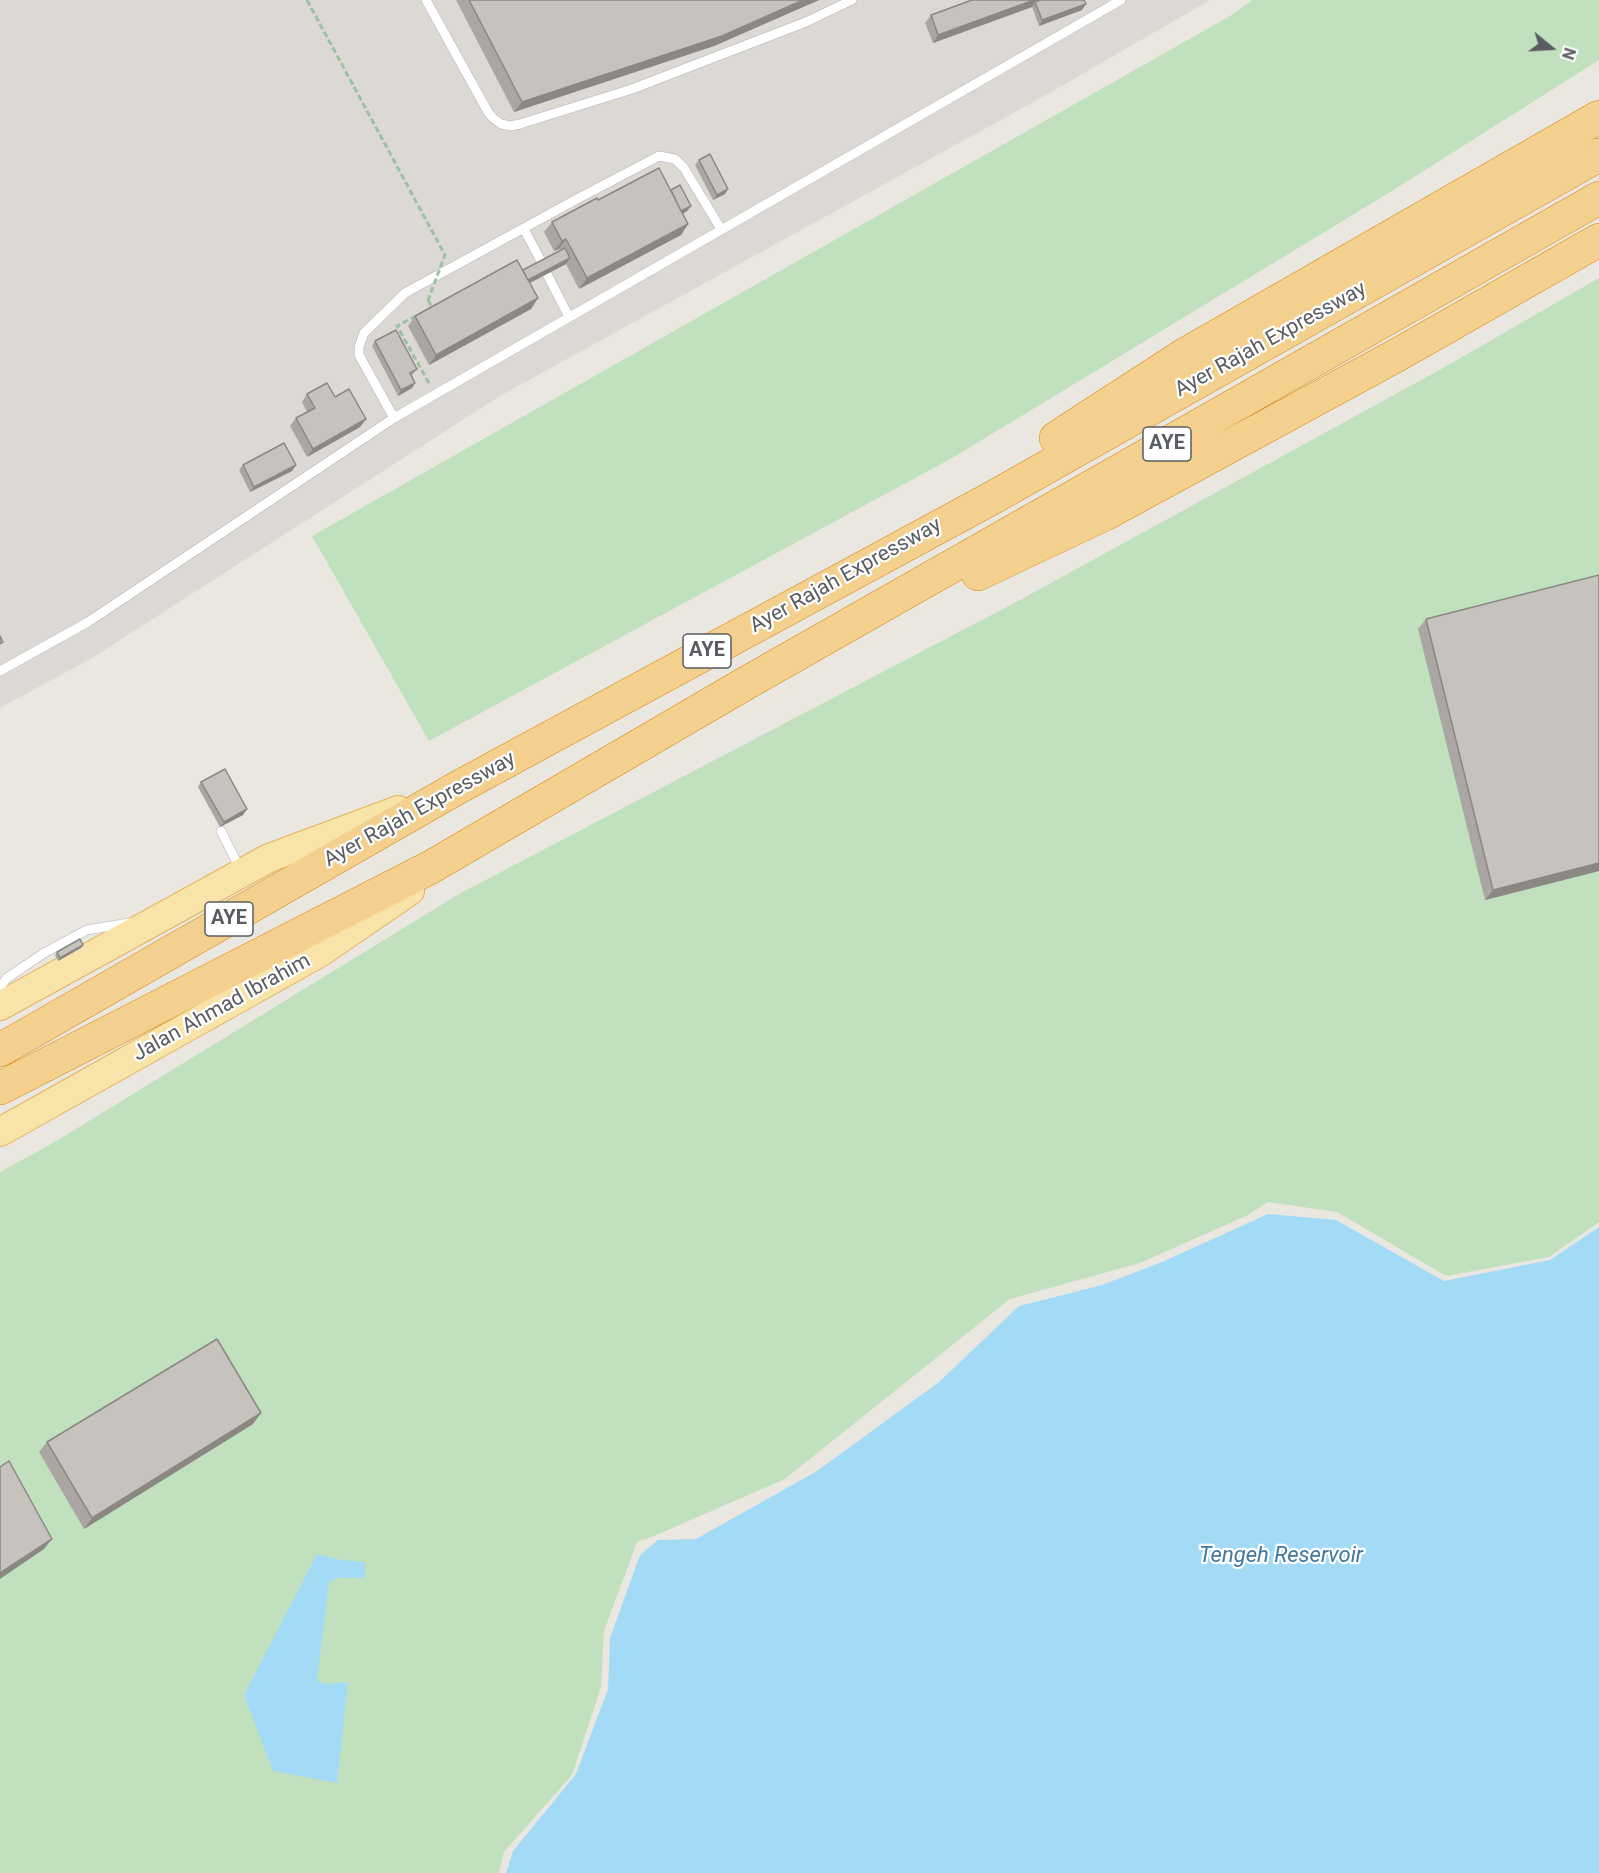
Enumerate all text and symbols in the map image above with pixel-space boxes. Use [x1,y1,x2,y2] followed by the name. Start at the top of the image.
[1521,18,1581,78] north arrow
[1558,45,1579,62] text: N
[1171,277,1371,403] street label: Ayer Rajah Expressway
[1143,427,1191,461] road number: AYE
[746,513,946,639] street label: Ayer Rajah Expressway
[683,634,731,668] road number: AYE
[320,747,520,873] street label: Ayer Rajah Expressway
[205,902,253,936] road number: AYE
[129,949,315,1067] street label: Jalan Ahmad Ibrahim
[1199,1543,1363,1569] water label: Tengeh Reservoir

